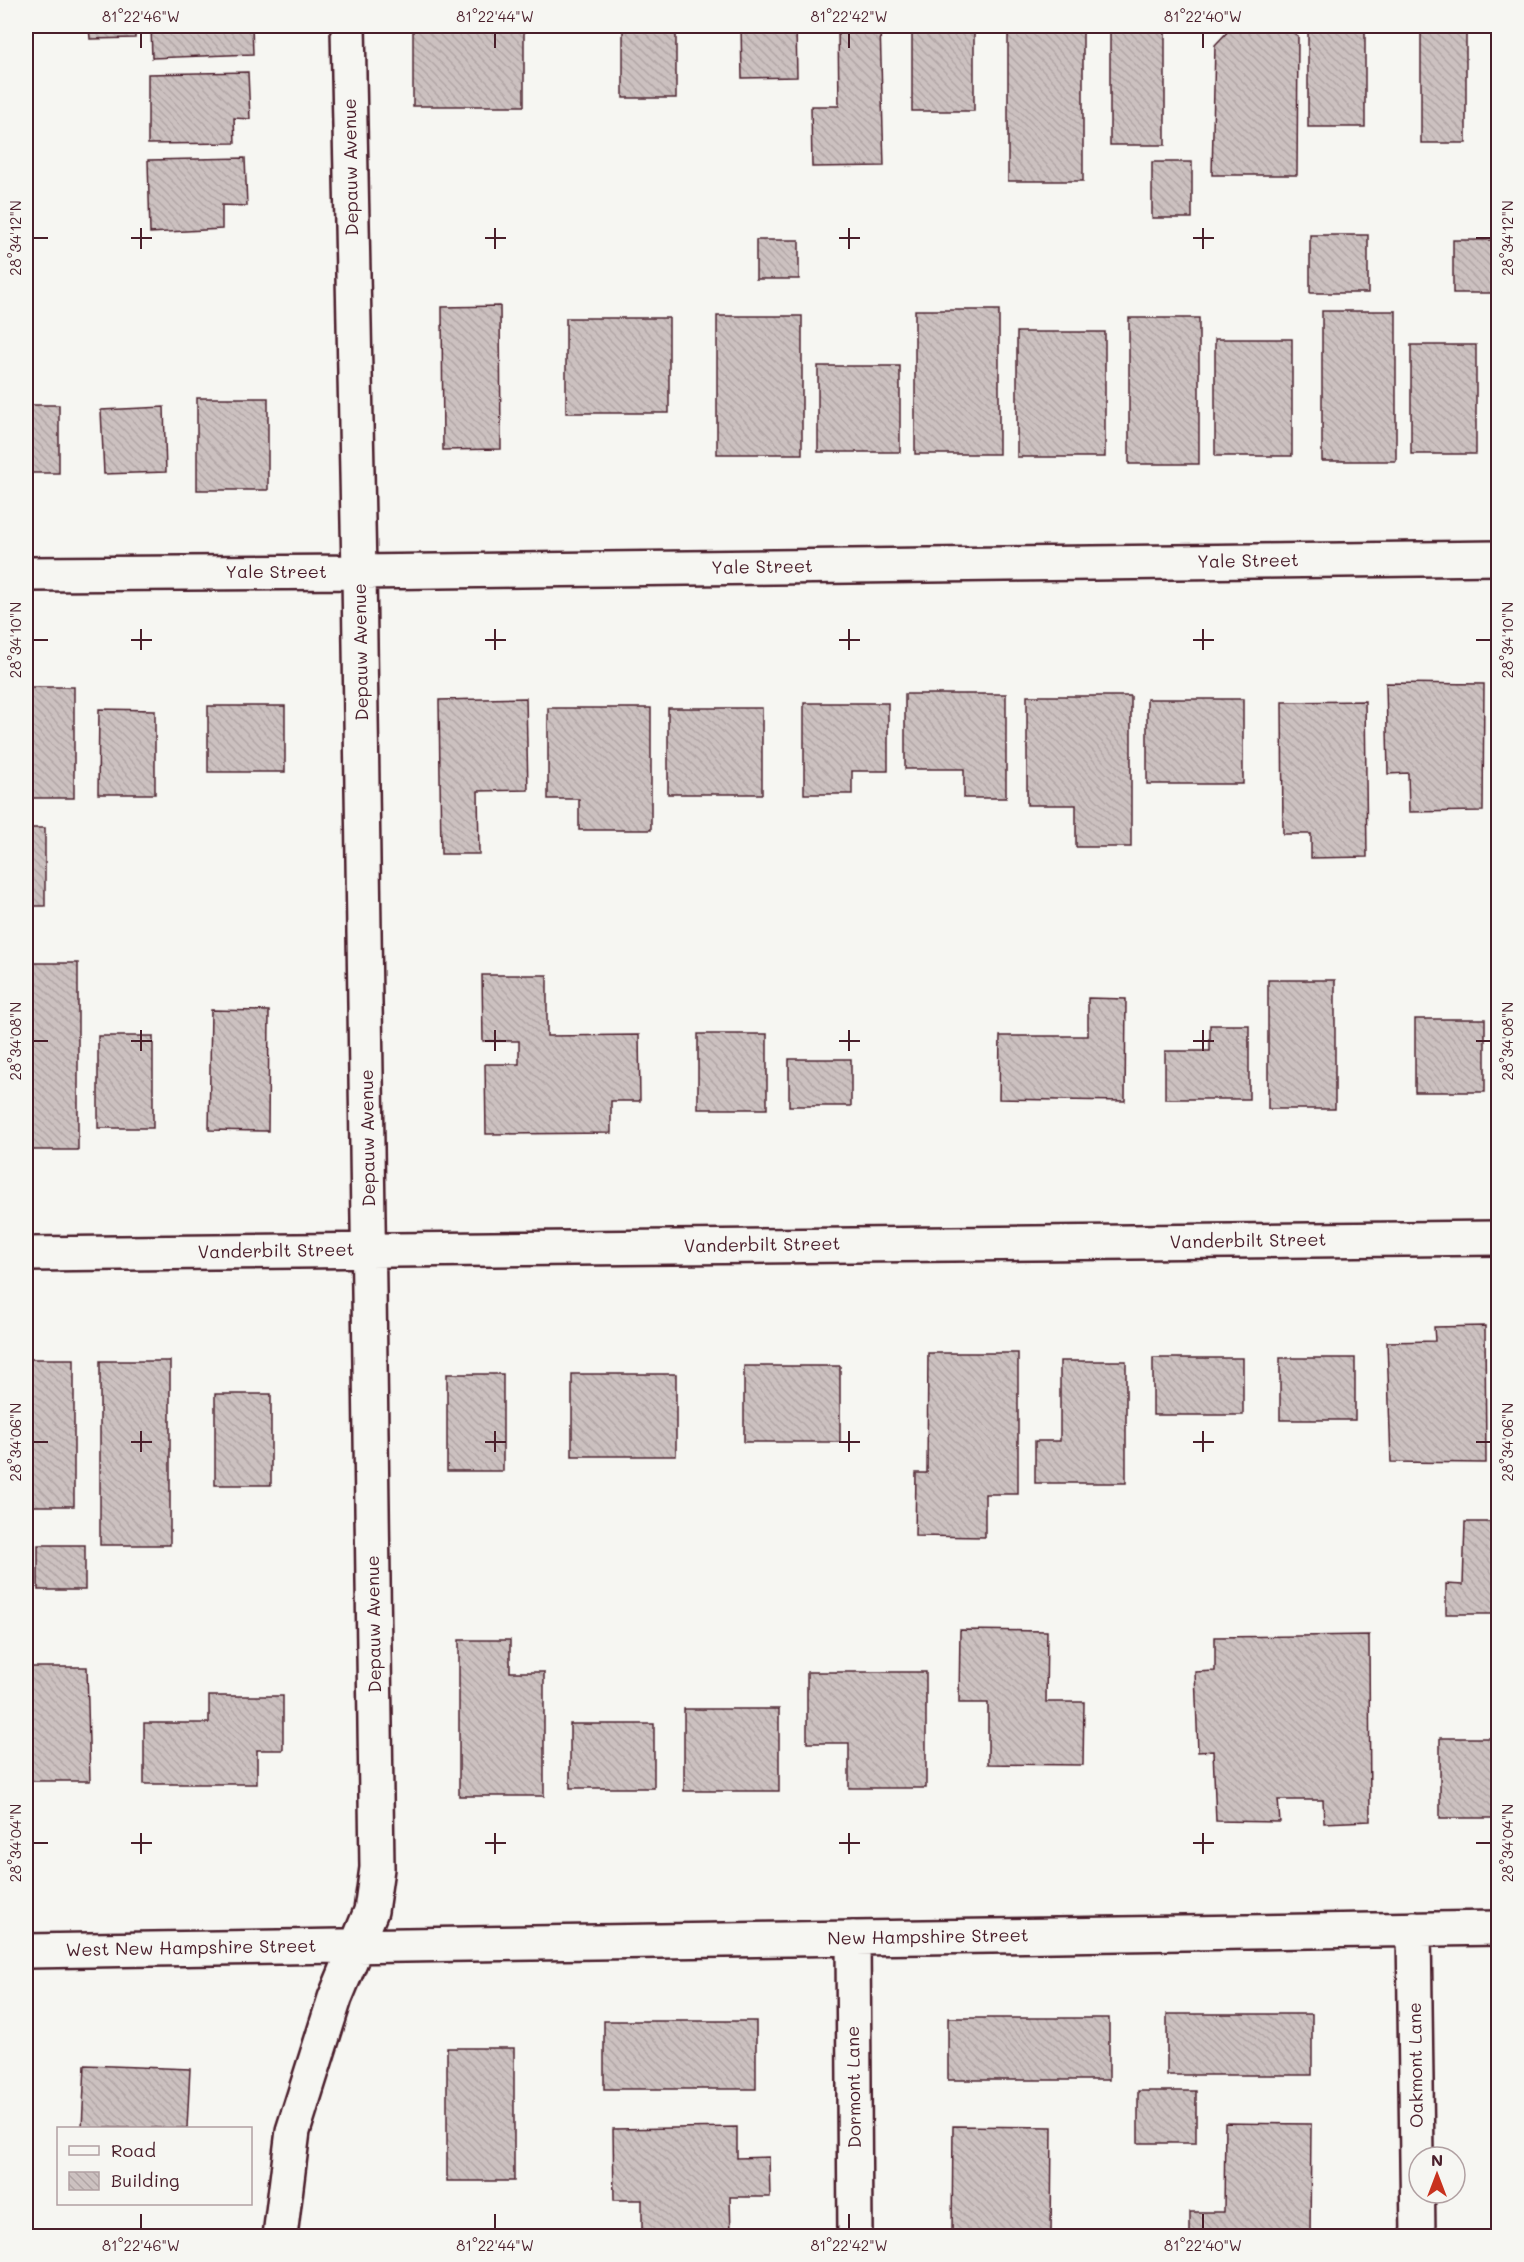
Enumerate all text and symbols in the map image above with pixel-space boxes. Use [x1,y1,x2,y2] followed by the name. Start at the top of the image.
[102,6,180,26] text: 81°22'46"W
[456,6,534,26] text: 81°22'44"W
[810,6,888,26] text: 81°22'42"W
[1164,6,1242,26] text: 81°22'40"W
[337,98,363,236] street label: Depauw Avenue
[5,200,25,276] text: 28°34'12"N
[1497,200,1517,276] text: 28°34'12"N
[1197,547,1299,573] street label: Yale Street
[711,553,813,579] street label: Yale Street
[225,559,327,583] street label: Yale Street
[347,583,373,721] street label: Depauw Avenue
[5,602,25,678] text: 28°34'10"N
[1497,602,1517,678] text: 28°34'10"N
[5,1002,25,1080] text: 28°34'08"N
[1497,1002,1517,1080] text: 28°34'08"N
[354,1069,380,1207] street label: Depauw Avenue
[1169,1227,1327,1253] street label: Vanderbilt Street
[683,1231,841,1257] street label: Vanderbilt Street
[197,1237,355,1263] street label: Vanderbilt Street
[5,1403,25,1481] text: 28°34'06"N
[1497,1403,1517,1481] text: 28°34'06"N
[360,1555,386,1693] street label: Depauw Avenue
[5,1804,25,1882] text: 28°34'04"N
[1497,1804,1517,1882] text: 28°34'04"N
[827,1922,1029,1950] street label: New Hampshire Street
[65,1933,317,1961] street label: West New Hampshire Street
[1402,2002,1428,2128] street label: Oakmont Lane
[840,2026,866,2148] street label: Dormont Lane
[57,2127,252,2205] legend
[111,2138,156,2162] text: Road
[1407,2145,1467,2205] north arrow
[1431,2149,1443,2170] text: N
[111,2168,179,2192] text: Building
[102,2235,180,2255] text: 81°22'46"W
[456,2235,534,2255] text: 81°22'44"W
[810,2235,888,2255] text: 81°22'42"W
[1164,2235,1242,2255] text: 81°22'40"W

